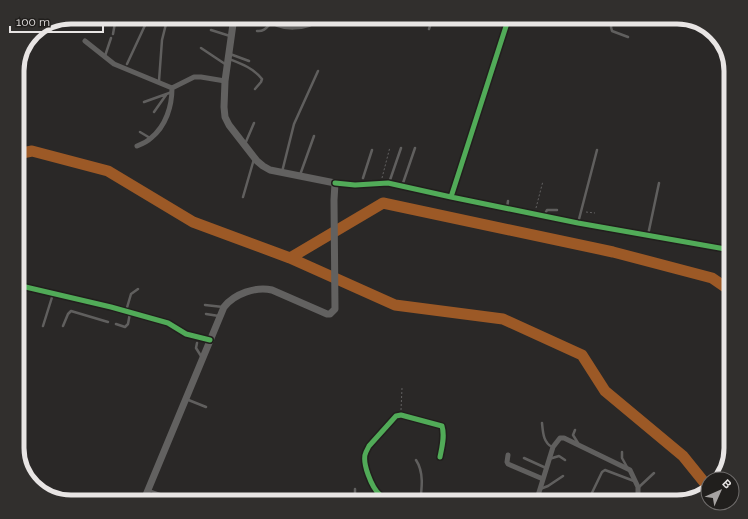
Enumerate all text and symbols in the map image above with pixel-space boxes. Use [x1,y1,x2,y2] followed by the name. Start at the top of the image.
[10,8,103,34] scale bar
[16,15,50,29] text: 100 m
[700,471,740,511] north arrow
[719,477,734,492] text: B

